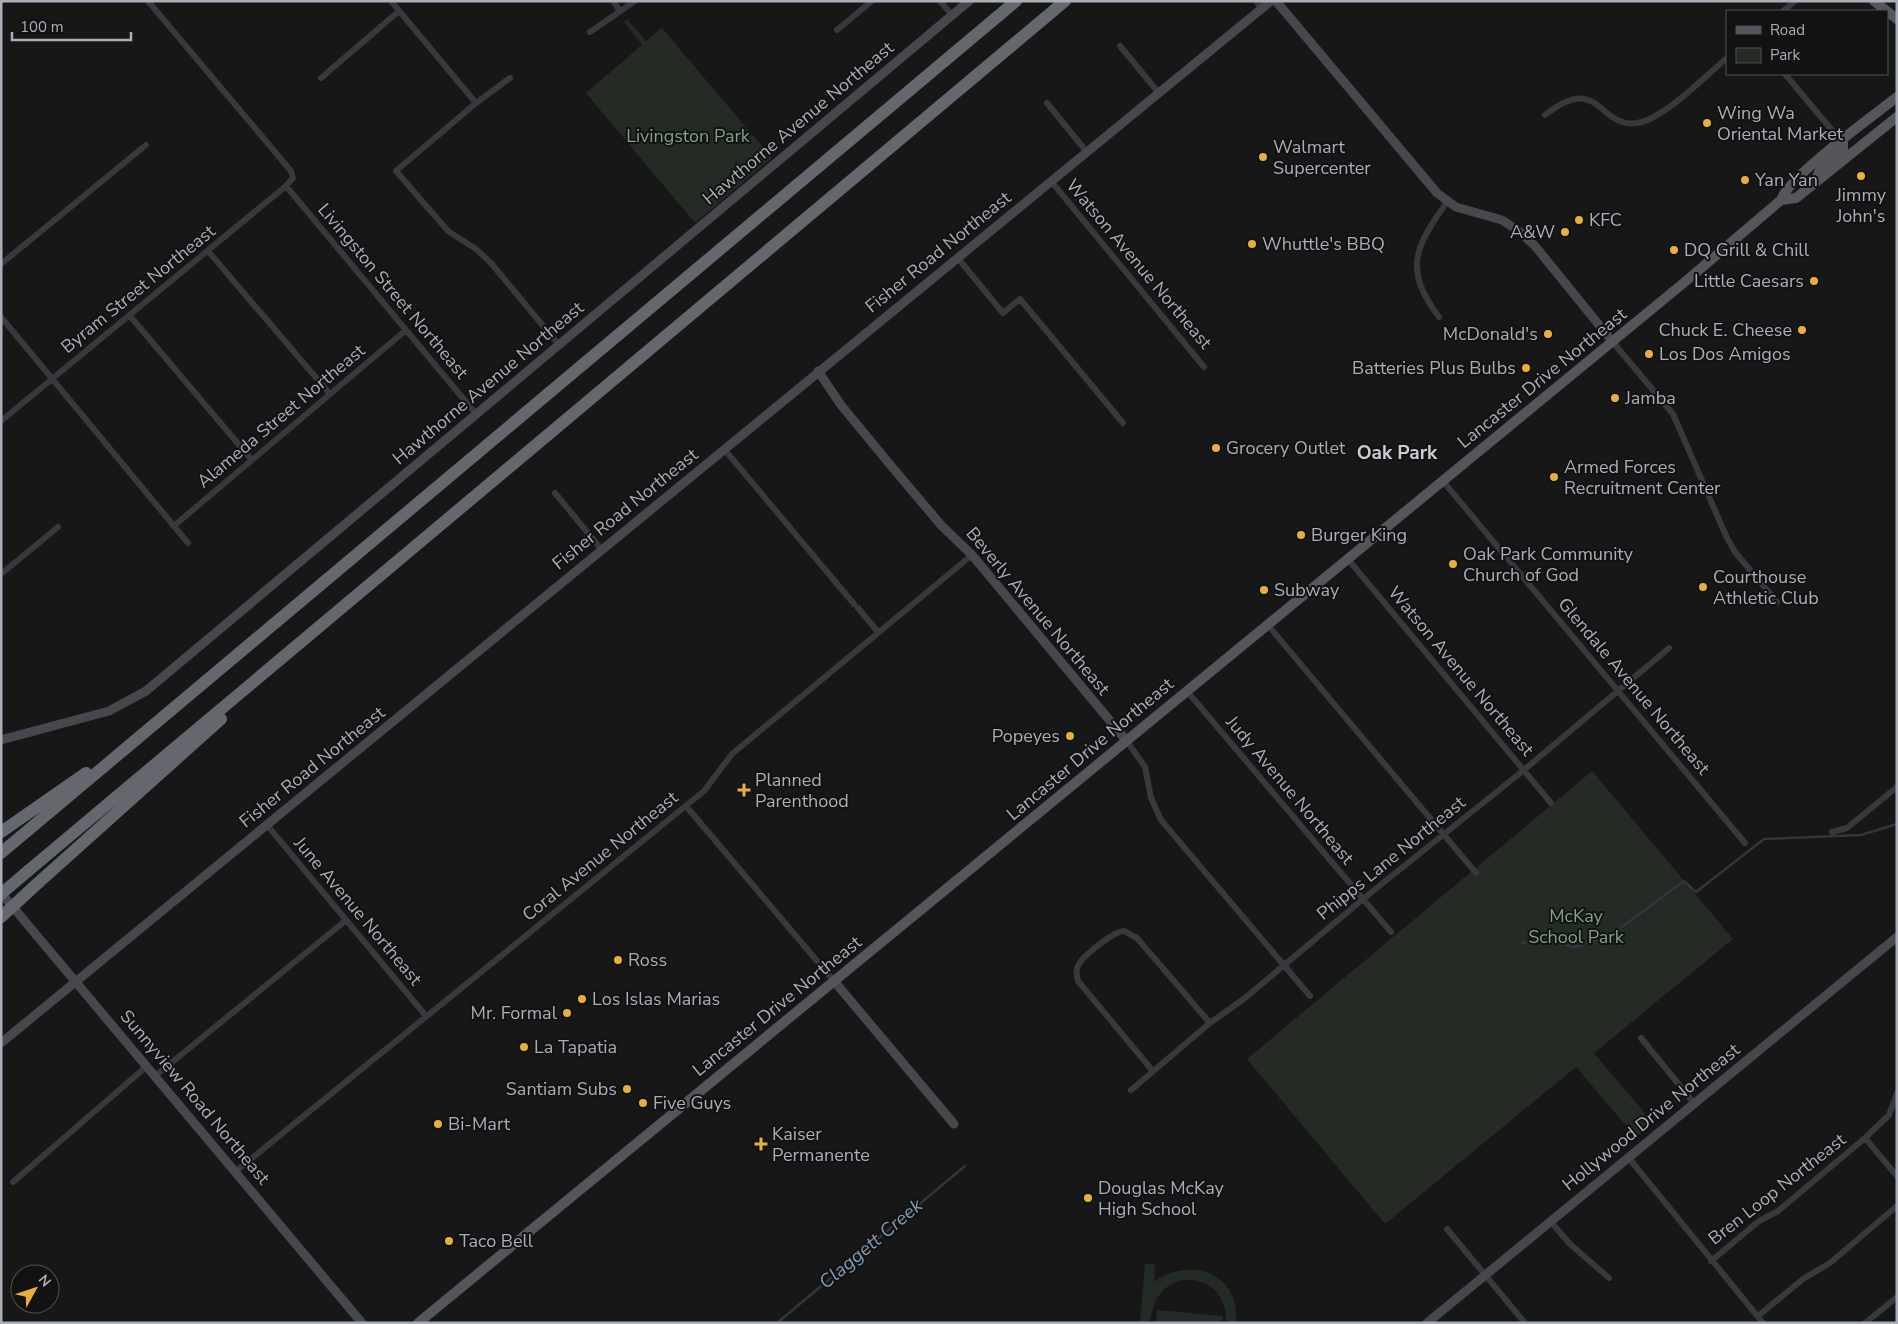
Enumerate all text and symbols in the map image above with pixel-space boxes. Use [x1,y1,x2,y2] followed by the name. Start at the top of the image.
[12,10,131,42] scale bar
[1726,10,1888,75] legend
[20,17,64,37] text: 100 m
[1770,20,1805,40] text: Road
[697,35,899,210] street label: Hawthorne Avenue Northeast
[1770,45,1800,65] text: Park
[1717,101,1844,146] place label: Wing Wa Oriental Market
[1701,117,1713,129] marker: Wing Wa Oriental Market
[626,124,751,148] park label: Livingston Park
[1273,135,1371,180] place label: Walmart Supercenter
[1257,151,1269,163] marker: Walmart Supercenter
[1754,168,1818,192] place label: Yan Yan
[1855,170,1867,182] marker: Jimmy John's
[1061,174,1218,355] street label: Watson Avenue Northeast
[1739,174,1751,186] marker: Yan Yan
[1835,183,1887,228] place label: Jimmy John's
[860,185,1016,318] street label: Fisher Road Northeast
[312,198,474,384] street label: Livingston Street Northeast
[1589,208,1622,232] place label: KFC
[1573,214,1585,226] marker: KFC
[56,219,221,359] street label: Byram Street Northeast
[1510,220,1555,244] place label: A&W
[1559,226,1571,238] marker: A&W
[1262,232,1385,256] place label: Whuttle's BBQ
[1246,238,1258,250] marker: Whuttle's BBQ
[1684,238,1810,262] place label: DQ Grill & Chill
[1668,244,1680,256] marker: DQ Grill & Chill
[1694,269,1804,293] place label: Little Caesars
[1808,275,1820,287] marker: Little Caesars
[387,295,589,470] street label: Hawthorne Avenue Northeast
[1453,302,1632,454] street label: Lancaster Drive Northeast
[1658,318,1792,342] place label: Chuck E. Cheese
[1443,322,1538,346] place label: McDonald's
[1796,324,1808,336] marker: Chuck E. Cheese
[1542,328,1554,340] marker: McDonald's
[192,338,370,493] street label: Alameda Street Northeast
[1659,342,1791,366] place label: Los Dos Amigos
[1643,348,1655,360] marker: Los Dos Amigos
[1352,356,1516,380] place label: Batteries Plus Bulbs
[1520,362,1532,374] marker: Batteries Plus Bulbs
[1624,386,1676,410] place label: Jamba
[1609,392,1621,404] marker: Jamba
[1226,436,1346,460] place label: Grocery Outlet
[1357,440,1438,466] district label: Oak Park
[547,442,703,575] street label: Fisher Road Northeast
[1210,442,1222,454] marker: Grocery Outlet
[1564,455,1721,500] place label: Armed Forces Recruitment Center
[1548,471,1560,483] marker: Armed Forces Recruitment Center
[961,522,1116,701] street label: Beverly Avenue Northeast
[1311,523,1407,547] place label: Burger King
[1295,529,1307,541] marker: Burger King
[1463,542,1634,587] place label: Oak Park Community Church of God
[1447,558,1459,570] marker: Oak Park Community Church of God
[1713,565,1819,610] place label: Courthouse Athletic Club
[1274,578,1340,602] place label: Subway
[1383,581,1540,762] street label: Watson Avenue Northeast
[1697,581,1709,593] marker: Courthouse Athletic Club
[1258,584,1270,596] marker: Subway
[1553,592,1716,780] street label: Glendale Avenue Northeast
[1002,672,1179,826] street label: Lancaster Drive Northeast
[234,700,390,833] street label: Fisher Road Northeast
[1220,710,1360,870] street label: Judy Avenue Northeast
[992,724,1060,748] place label: Popeyes
[1064,730,1076,742] marker: Popeyes
[755,768,849,813] place label: Planned Parenthood
[737,783,751,797] marker: Planned Parenthood
[517,785,683,926] street label: Coral Avenue Northeast
[1312,790,1471,925] street label: Phipps Lane Northeast
[288,831,428,991] street label: June Avenue Northeast
[1528,904,1625,949] park label: McKay School Park
[688,930,867,1082] street label: Lancaster Drive Northeast
[628,948,667,972] place label: Ross
[612,954,624,966] marker: Ross
[592,987,720,1011] place label: Los Islas Marias
[576,993,588,1005] marker: Los Islas Marias
[471,1001,558,1025] place label: Mr. Formal
[115,1005,276,1190] street label: Sunnyview Road Northeast
[561,1007,573,1019] marker: Mr. Formal
[534,1035,617,1059] place label: La Tapatia
[1557,1037,1745,1196] street label: Hollywood Drive Northeast
[518,1041,530,1053] marker: La Tapatia
[506,1077,617,1101] place label: Santiam Subs
[621,1083,633,1095] marker: Santiam Subs
[653,1091,731,1115] place label: Five Guys
[637,1097,649,1109] marker: Five Guys
[448,1112,511,1136] place label: Bi-Mart
[432,1118,444,1130] marker: Bi-Mart
[772,1122,870,1167] place label: Kaiser Permanente
[1703,1127,1851,1250] street label: Bren Loop Northeast
[754,1137,768,1151] marker: Kaiser Permanente
[1098,1176,1225,1221] place label: Douglas McKay High School
[1082,1192,1094,1204] marker: Douglas McKay High School
[814,1193,929,1295] water label: Claggett Creek
[459,1229,534,1253] place label: Taco Bell
[443,1235,455,1247] marker: Taco Bell
[10,1264,60,1314] north arrow
[34,1271,55,1291] text: N

